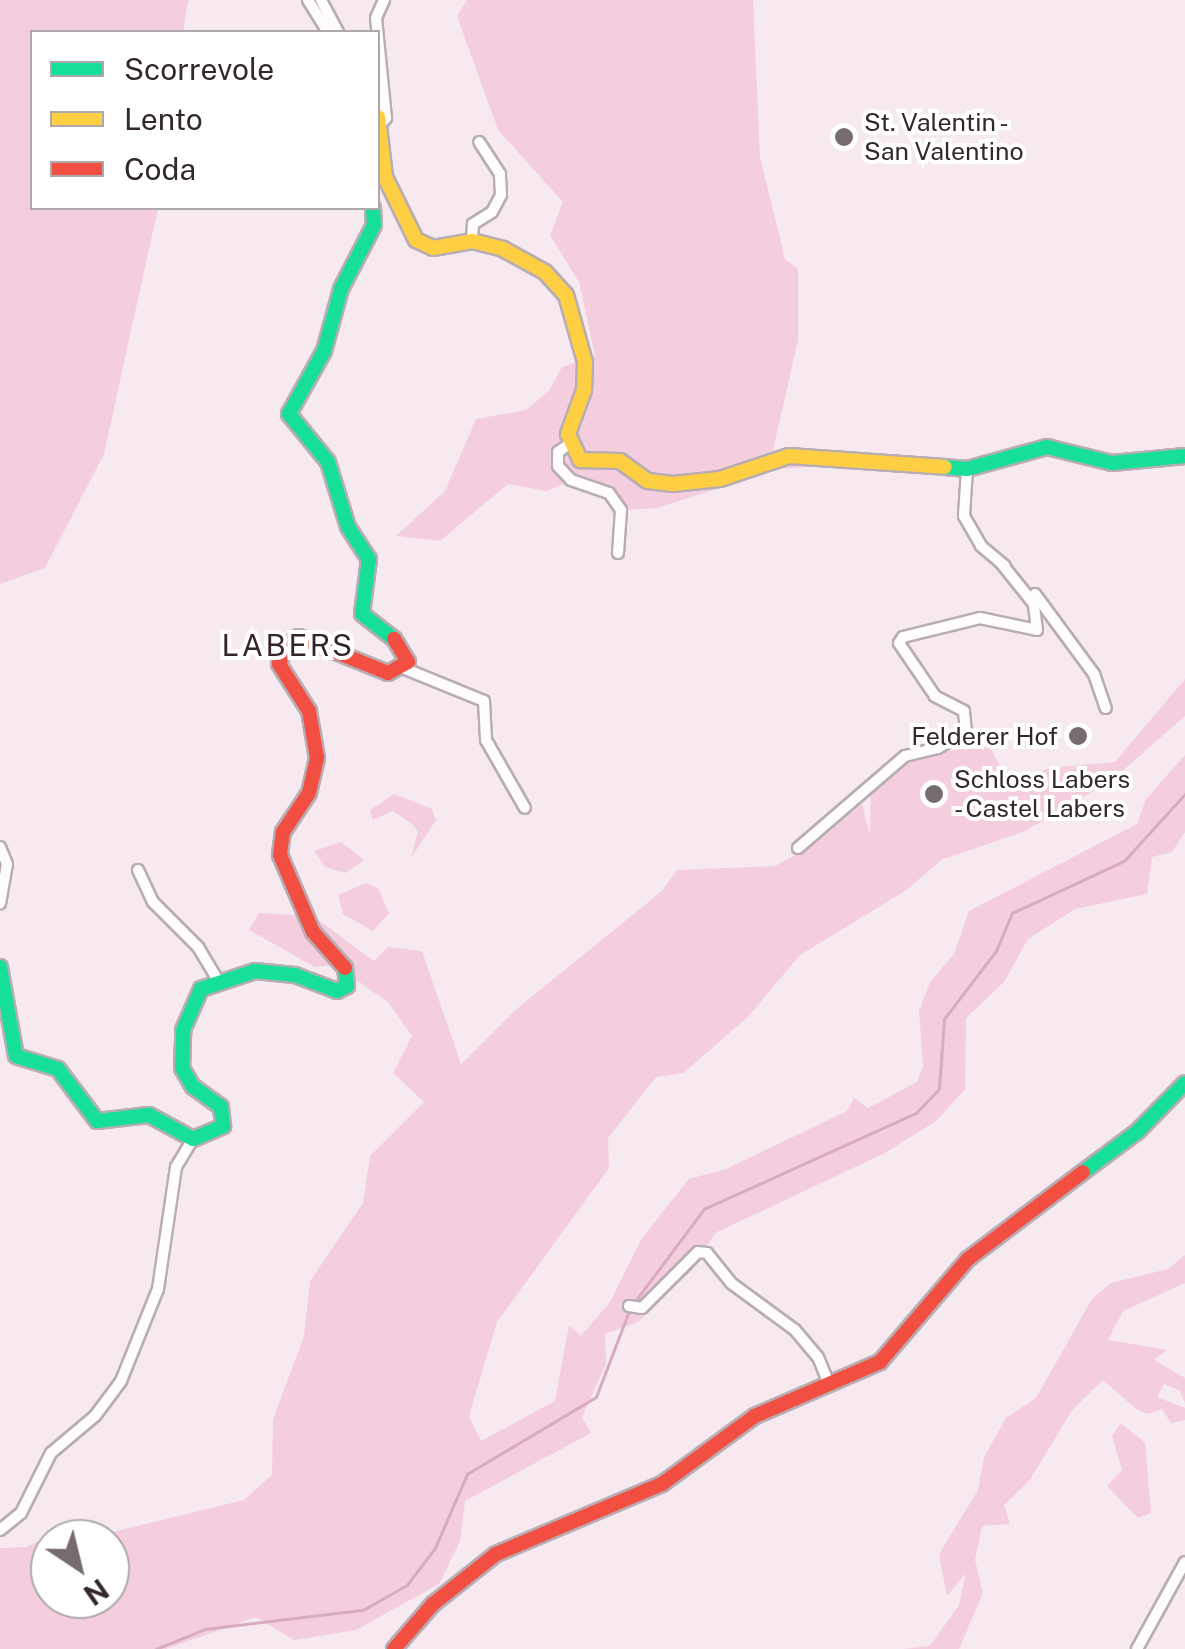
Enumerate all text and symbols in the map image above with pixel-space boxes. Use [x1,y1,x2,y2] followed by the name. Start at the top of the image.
[30,30,380,210] legend
[124,51,274,87] text: Scorrevole
[124,101,203,137] text: Lento
[864,108,1024,167] place label: St. Valentin - San Valentino
[833,126,855,148] marker: St. Valentin - San Valentino
[124,151,196,187] text: Coda
[221,627,355,663] district label: LABERS
[911,721,1058,751] place label: Felderer Hof
[1067,725,1089,747] marker: Felderer Hof
[954,765,1130,824] place label: Schloss Labers - Castel Labers
[923,783,945,805] marker: Schloss Labers - Castel Labers
[30,1519,130,1619] north arrow
[78,1573,115,1612] text: N

